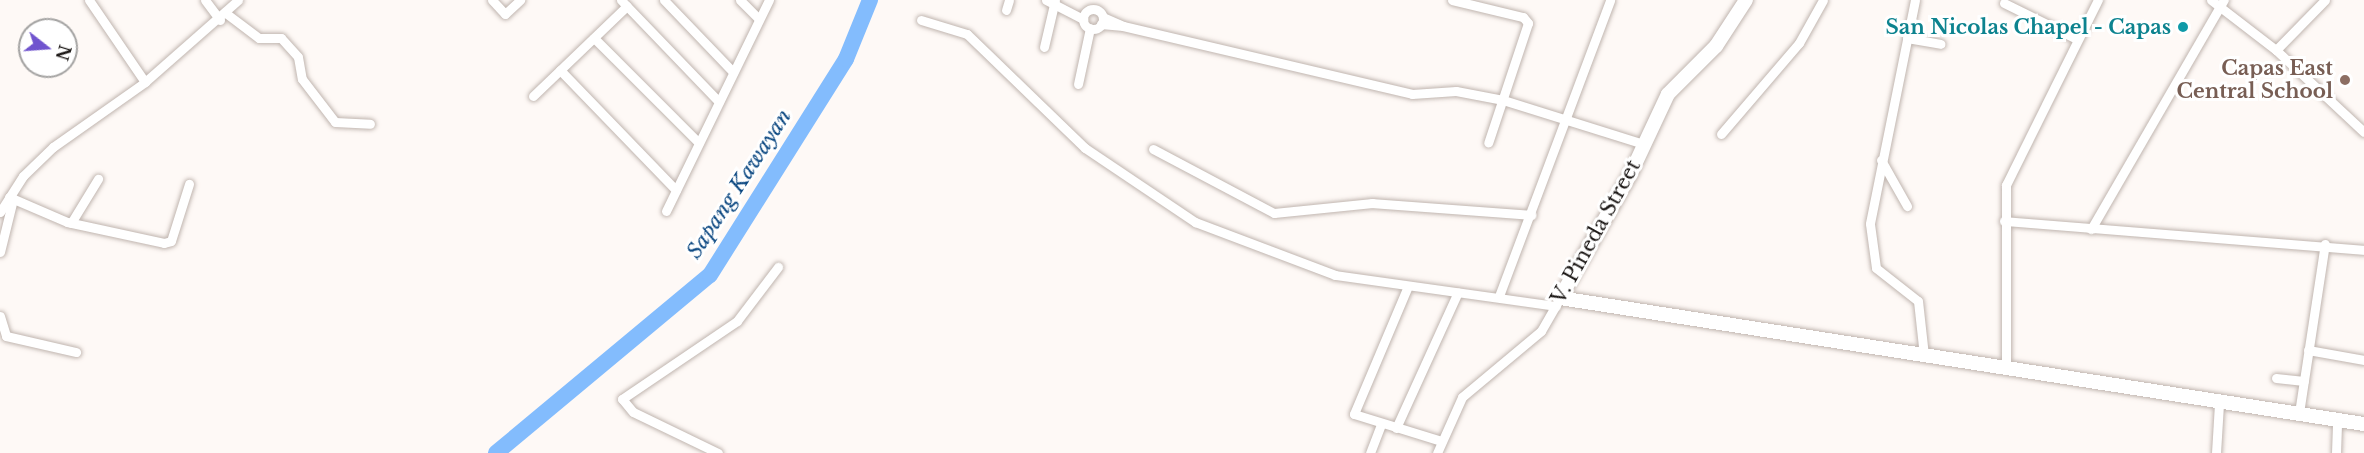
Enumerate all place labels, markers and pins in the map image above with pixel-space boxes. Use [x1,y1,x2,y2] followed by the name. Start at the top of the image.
[1886,15,2171,39] place label: San Nicolas Chapel - Capas
[2176,20,2190,34] marker: San Nicolas Chapel - Capas
[2176,56,2333,103] place label: Capas East Central School
[2338,73,2352,87] marker: Capas East Central School

